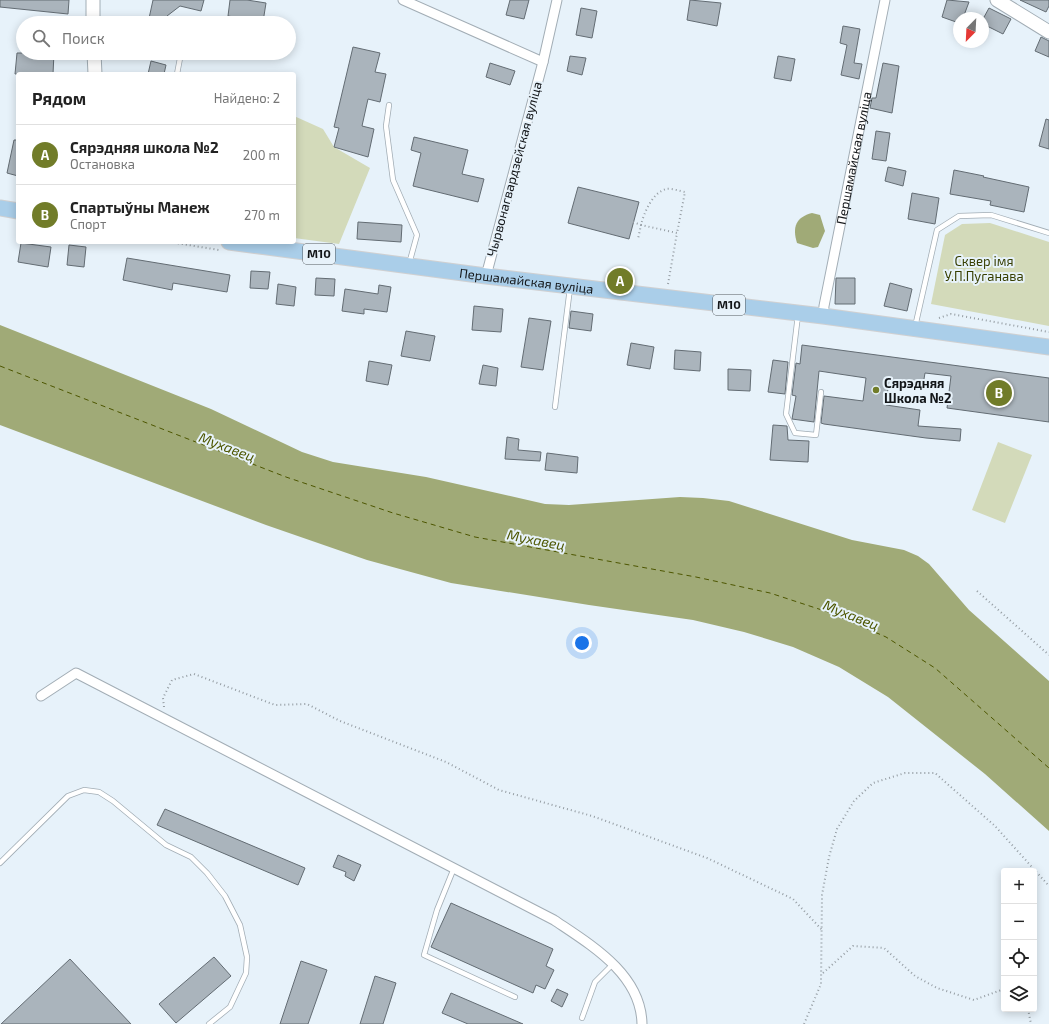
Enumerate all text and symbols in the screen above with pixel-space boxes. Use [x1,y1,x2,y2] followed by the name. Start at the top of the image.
[953,12,989,48] north arrow
[16,16,296,60] search box
[30,27,52,49] icon: search
[62,29,105,47] text: Поиск
[483,80,545,258] street label: Чырвонагвардзейская вуліца
[32,88,86,108] text: Рядом
[214,90,280,106] text: Найдено: 2
[832,90,875,226] street label: Першамайская вуліца
[70,138,219,156] text: Сярэдняя школа №2
[41,147,49,163] text: A
[243,147,280,163] text: 200 m
[70,156,135,172] text: Остановка
[70,198,210,216] text: Спартыўны Манеж
[41,207,49,223] text: B
[244,207,280,223] text: 270 m
[70,216,106,232] text: Спорт
[303,244,335,264] road number: М10
[944,253,1024,284] park label: Сквер імя У.П.Пуганава
[458,265,595,297] street label: Першамайская вуліца
[607,266,633,296] pin: A
[713,295,745,315] road number: М10
[884,375,951,406] place label: Сярэдняя Школа №2
[986,378,1012,408] pin: B
[871,385,881,395] marker: Сярэдняя Школа №2
[197,428,258,465] water label: Мухавец
[506,526,566,553] water label: Мухавец
[821,596,882,633] water label: Мухавец
[572,633,592,653] your location
[1001,868,1037,1012] map controls
[1001,868,1037,904] button: +
[1001,904,1037,940] button: −
[1001,940,1037,976] button: locate
[1001,976,1037,1012] button: layers

